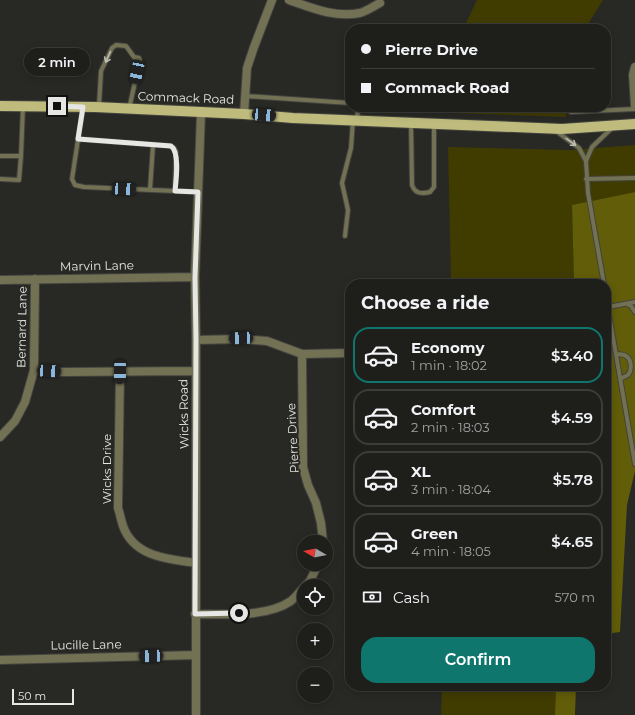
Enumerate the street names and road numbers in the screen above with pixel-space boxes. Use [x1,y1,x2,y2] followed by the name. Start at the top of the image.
[137,88,235,107] street label: Commack Road
[60,257,134,274] street label: Marvin Lane
[13,286,30,368] street label: Bernard Lane
[175,379,192,449] street label: Wicks Road
[283,403,302,474] street label: Pierre Drive
[99,434,114,504] street label: Wicks Drive
[50,636,122,653] street label: Lucille Lane

